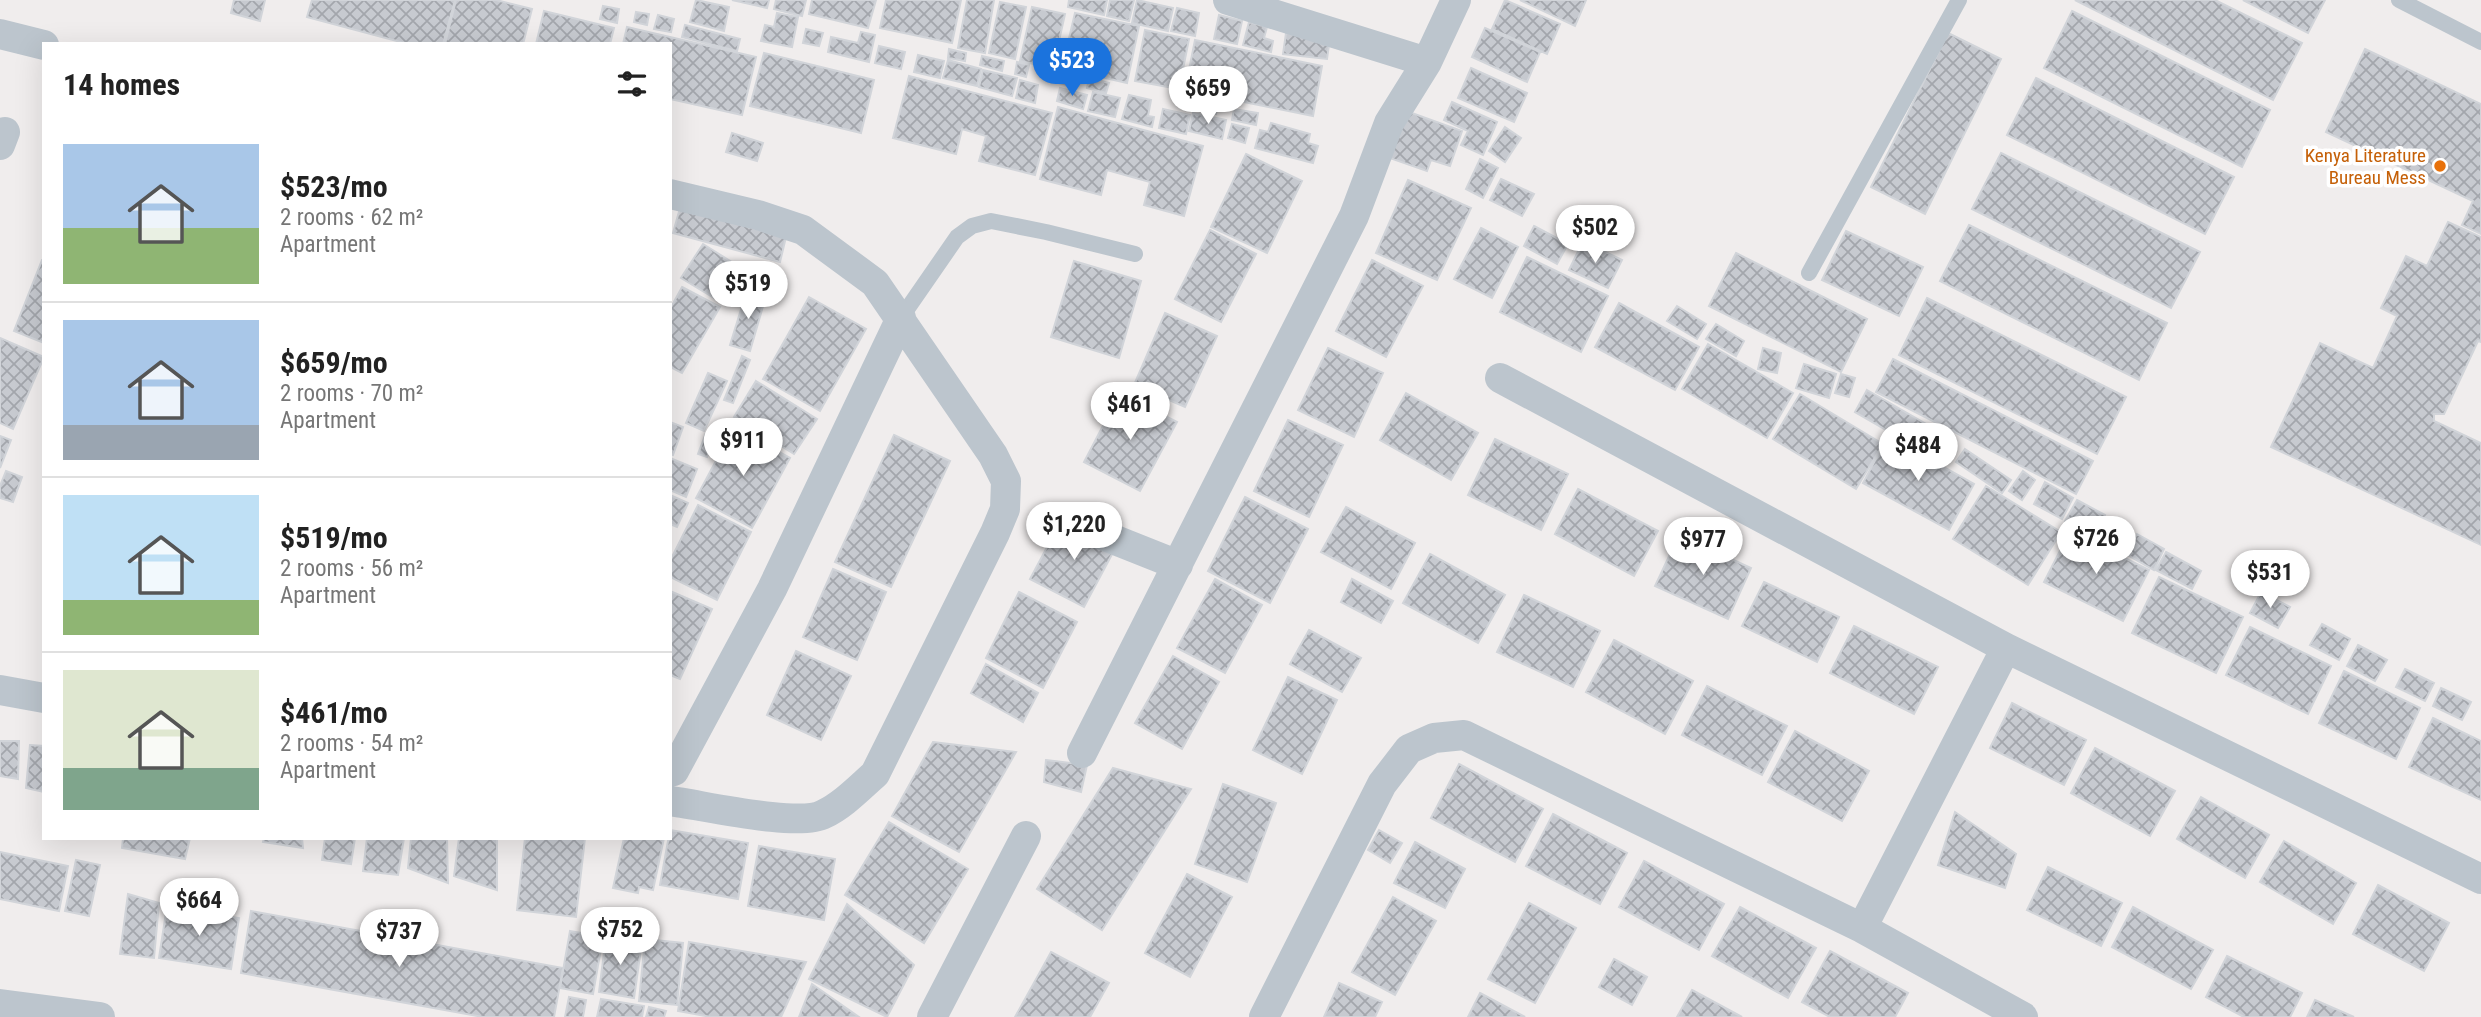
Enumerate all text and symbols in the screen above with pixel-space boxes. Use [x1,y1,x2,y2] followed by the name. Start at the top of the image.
[1031,38,1113,98] pin: $523
[1049,47,1095,74] text: $523
[613,65,651,103] icon: filters
[1167,66,1249,126] pin: $659
[63,67,180,102] text: 14 homes
[1185,75,1231,102] text: $659
[2305,144,2426,189] place label: Kenya Literature Bureau Mess
[2432,158,2448,174] marker: Kenya Literature Bureau Mess
[280,169,388,204] text: $523/mo
[119,172,203,256] icon: home
[280,204,423,231] text: 2 rooms · 62 m²
[1554,205,1636,265] pin: $502
[1572,214,1618,241] text: $502
[280,231,376,258] text: Apartment
[707,262,789,321] pin: $519
[725,270,771,297] text: $519
[280,345,388,380] text: $659/mo
[119,348,203,432] icon: home
[280,380,423,407] text: 2 rooms · 70 m²
[1089,382,1171,442] pin: $461
[1107,391,1153,418] text: $461
[280,407,376,434] text: Apartment
[702,419,784,478] pin: $911
[1877,424,1959,483] pin: $484
[720,427,766,454] text: $911
[1895,432,1941,459] text: $484
[1017,503,1131,562] pin: $1,220
[1042,511,1106,538] text: $1,220
[2055,516,2137,576] pin: $726
[1662,518,1744,577] pin: $977
[280,520,388,555] text: $519/mo
[119,523,203,607] icon: home
[2073,525,2119,552] text: $726
[1680,526,1726,553] text: $977
[2229,550,2311,610] pin: $531
[280,555,423,582] text: 2 rooms · 56 m²
[2247,559,2293,586] text: $531
[280,582,376,609] text: Apartment
[280,695,388,730] text: $461/mo
[119,698,203,782] icon: home
[280,730,423,757] text: 2 rooms · 54 m²
[280,757,376,784] text: Apartment
[158,878,240,938] pin: $664
[176,887,222,914] text: $664
[579,908,661,967] pin: $752
[358,909,440,969] pin: $737
[597,916,643,943] text: $752
[376,918,422,945] text: $737

